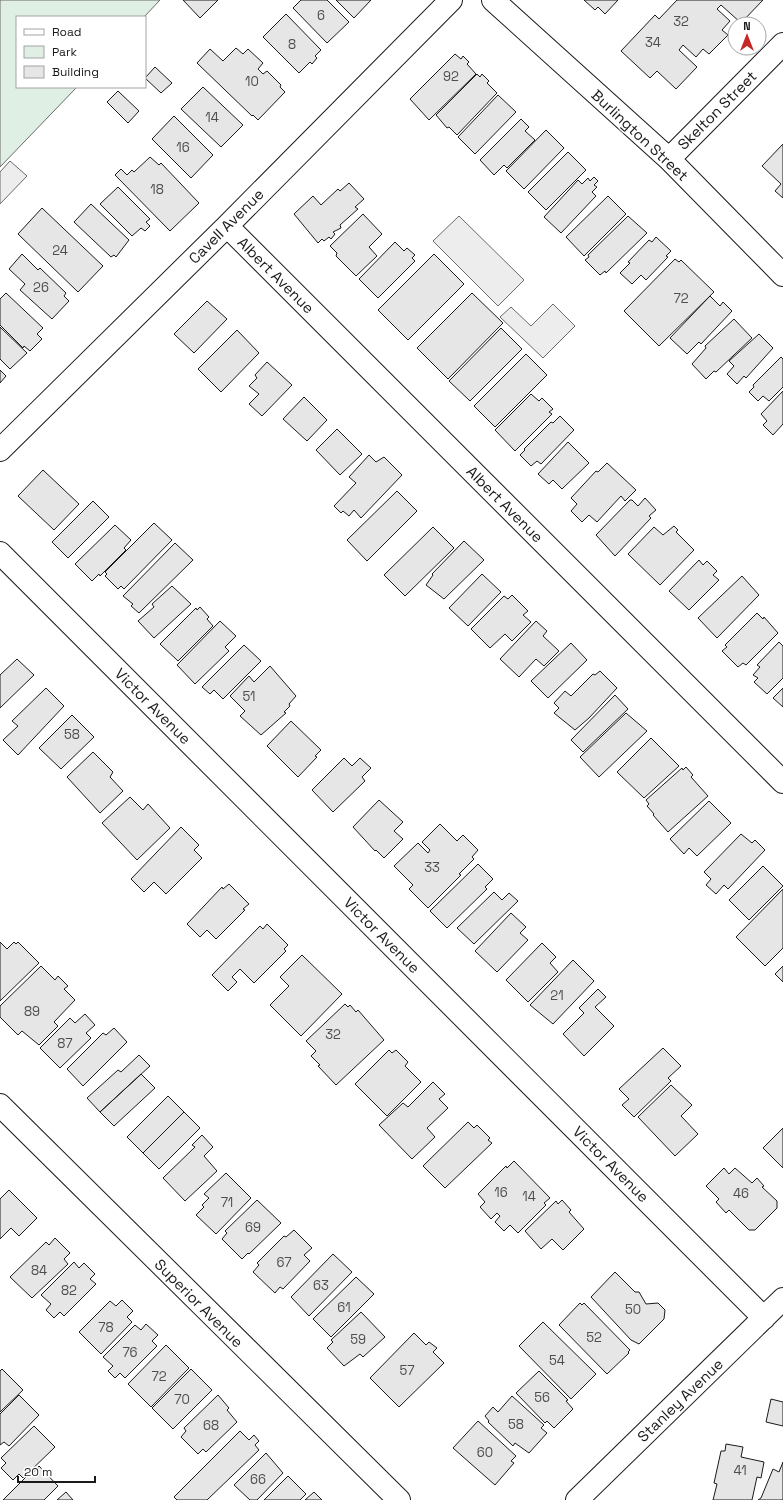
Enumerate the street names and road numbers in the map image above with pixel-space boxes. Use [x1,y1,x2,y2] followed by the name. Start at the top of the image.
[673,66,761,154] street label: Skelton Street
[588,85,693,185] street label: Burlington Street
[184,184,268,268] street label: Cavell Avenue
[234,233,318,317] street label: Albert Avenue
[463,462,547,546] street label: Albert Avenue
[111,664,195,748] street label: Victor Avenue
[340,893,424,977] street label: Victor Avenue
[569,1122,653,1206] street label: Victor Avenue
[151,1255,247,1351] street label: Superior Avenue
[633,1354,727,1446] street label: Stanley Avenue

